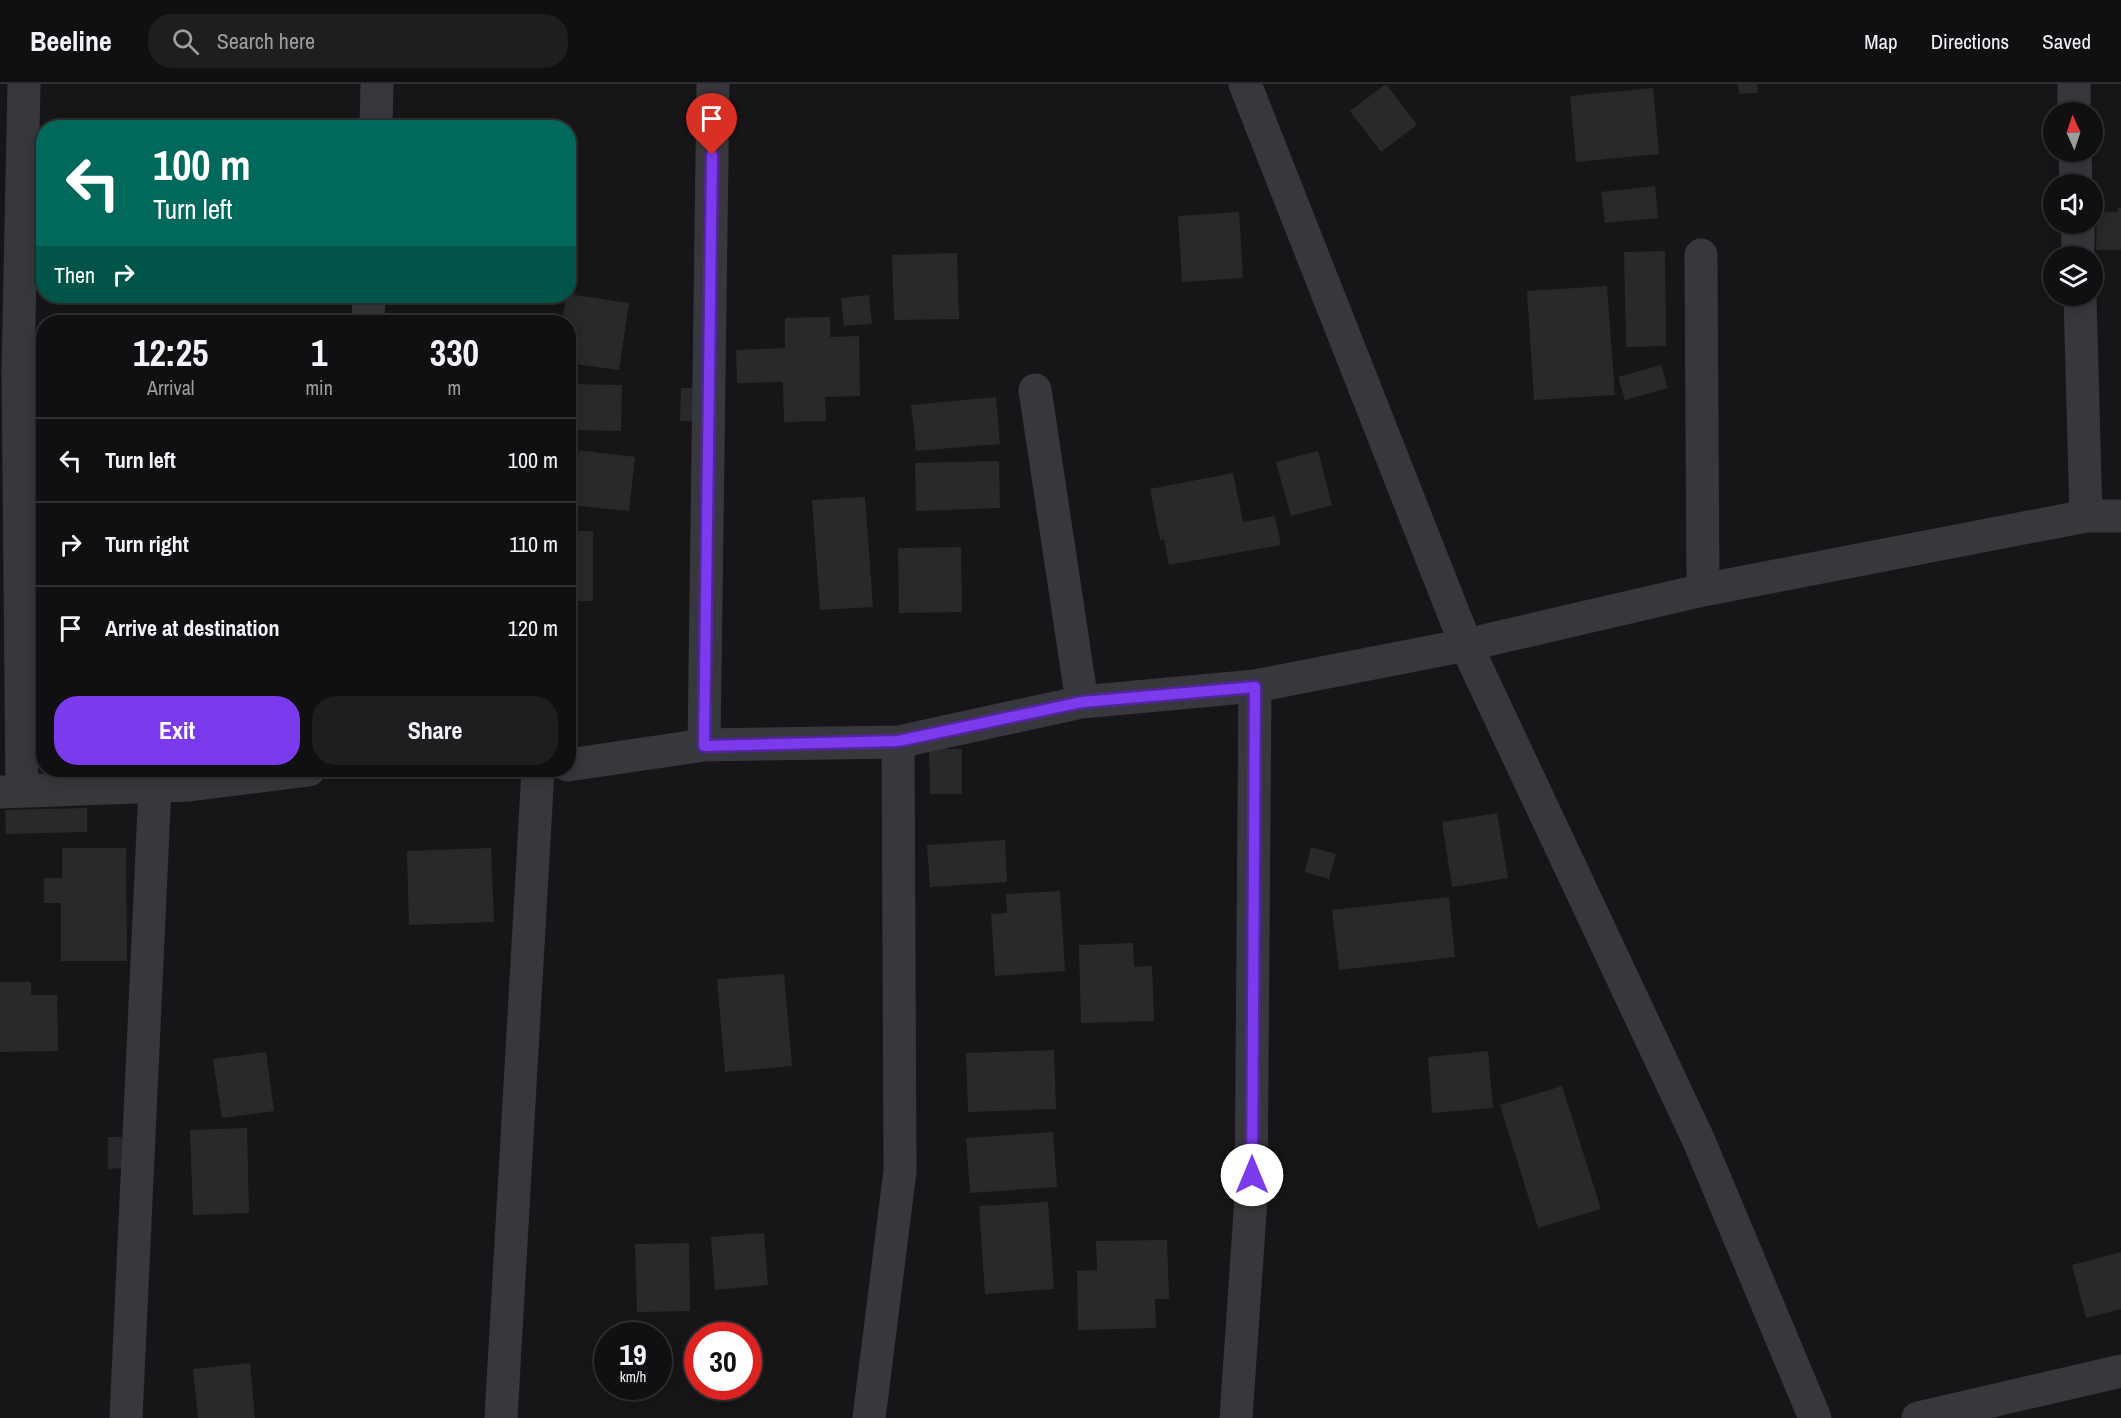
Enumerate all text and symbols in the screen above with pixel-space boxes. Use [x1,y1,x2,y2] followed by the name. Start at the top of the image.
[148,14,568,68] search box
[30,22,112,60] text: Beeline
[169,25,202,58] icon: search
[217,26,315,56] text: Search here
[1864,27,1898,56] text: Map
[1931,27,2009,56] text: Directions
[2042,27,2091,56] text: Saved
[686,93,737,155] pin
[695,102,728,135] icon: arrive
[2043,102,2103,162] north arrow
[2043,102,2103,306] map controls
[153,137,251,193] text: 100 m
[54,144,132,222] icon: left
[2043,174,2103,234] button: sound
[153,191,232,227] text: Turn left
[2043,246,2103,306] button: layers
[107,258,140,291] icon: right
[54,260,95,290] text: Then
[133,329,208,377] text: 12:25
[311,329,327,377] text: 1
[430,329,479,377] text: 330
[147,374,194,401] text: Arrival
[305,374,333,401] text: min
[448,374,461,401] text: m
[54,444,87,477] icon: left
[105,445,176,475] text: Turn left
[508,445,558,475] text: 100 m
[54,528,87,561] icon: right
[105,529,189,559] text: Turn right
[509,529,558,559] text: 110 m
[54,612,87,645] icon: arrive
[105,613,279,643] text: Arrive at destination
[508,613,558,643] text: 120 m
[54,696,300,765] button: Exit
[312,696,558,765] button: Share
[1220,1143,1284,1207] position arrow
[684,1322,762,1400] speed limit sign: 30
[619,1334,647,1374] text: 19
[620,1366,646,1387] text: km/h

